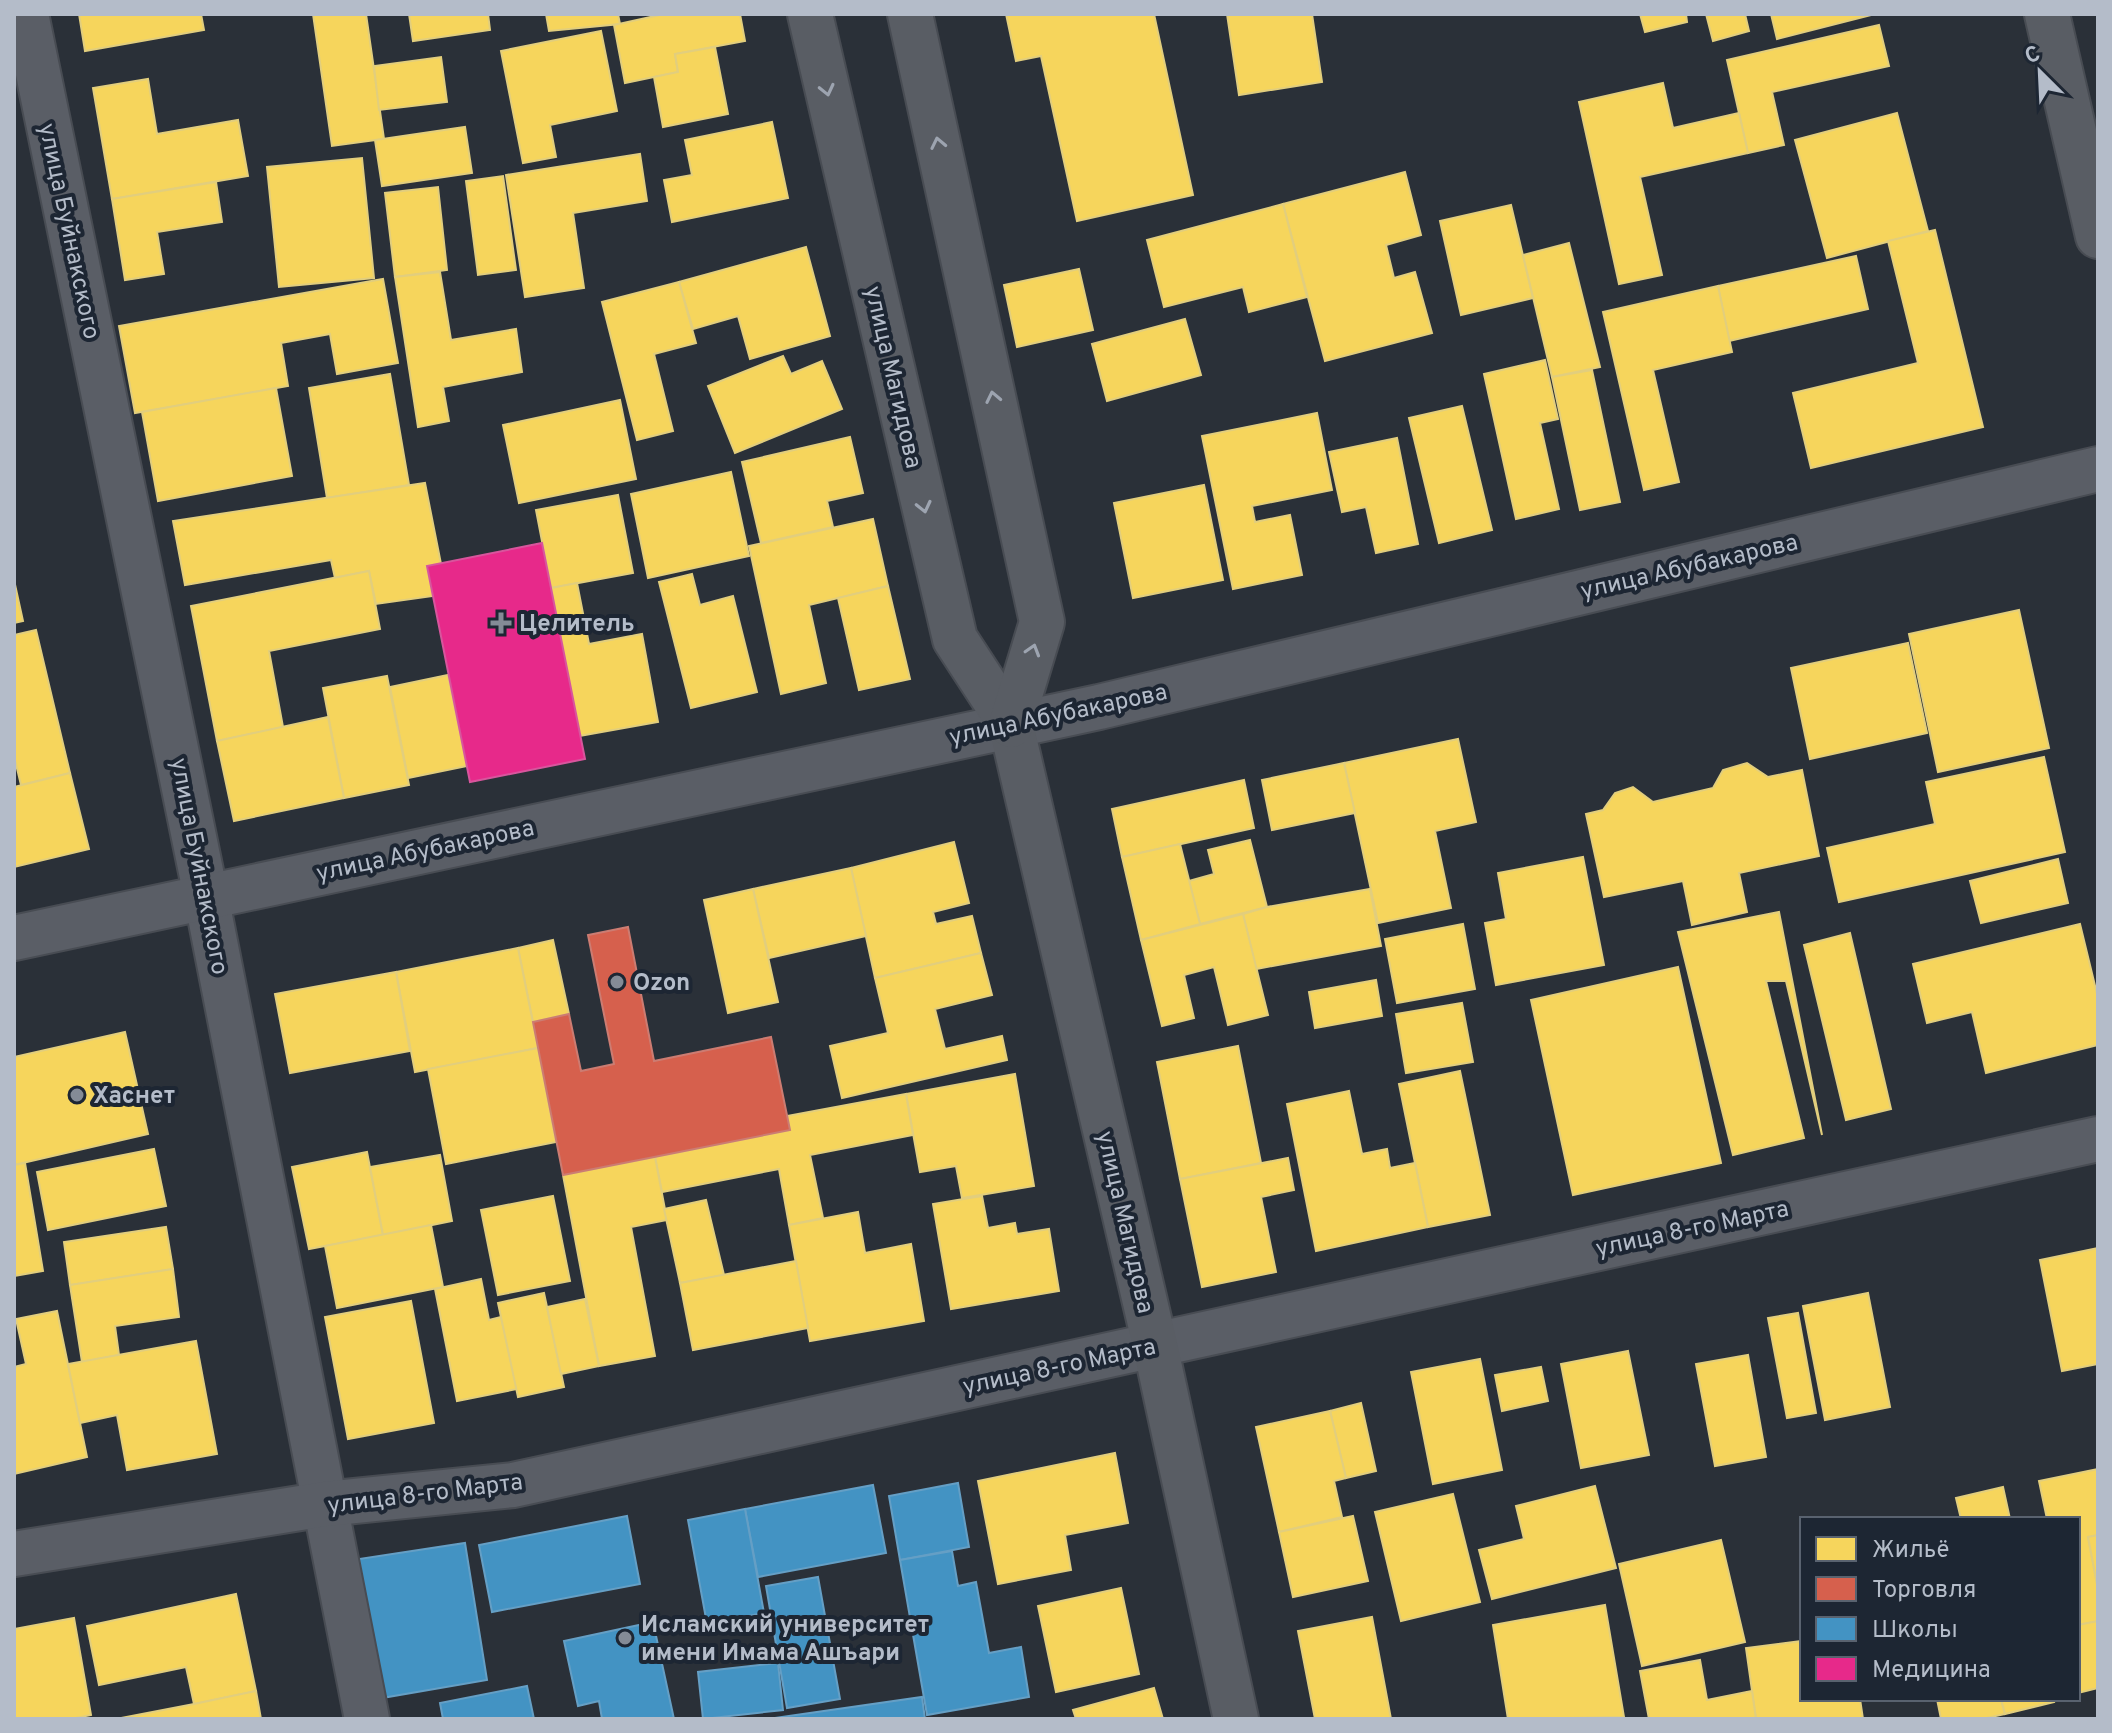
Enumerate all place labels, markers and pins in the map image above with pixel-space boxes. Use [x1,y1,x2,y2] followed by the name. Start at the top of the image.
[519,610,635,640] place label: Целитель
[490,612,512,634] marker: Целитель
[633,969,690,999] place label: Ozon
[608,973,626,991] marker: Ozon
[93,1082,175,1112] place label: Хаснет
[68,1086,86,1104] marker: Хаснет
[641,1611,929,1669] place label: Исламский университет имени Имама Ашъари
[616,1629,634,1647] marker: Исламский университет имени Имама Ашъари

